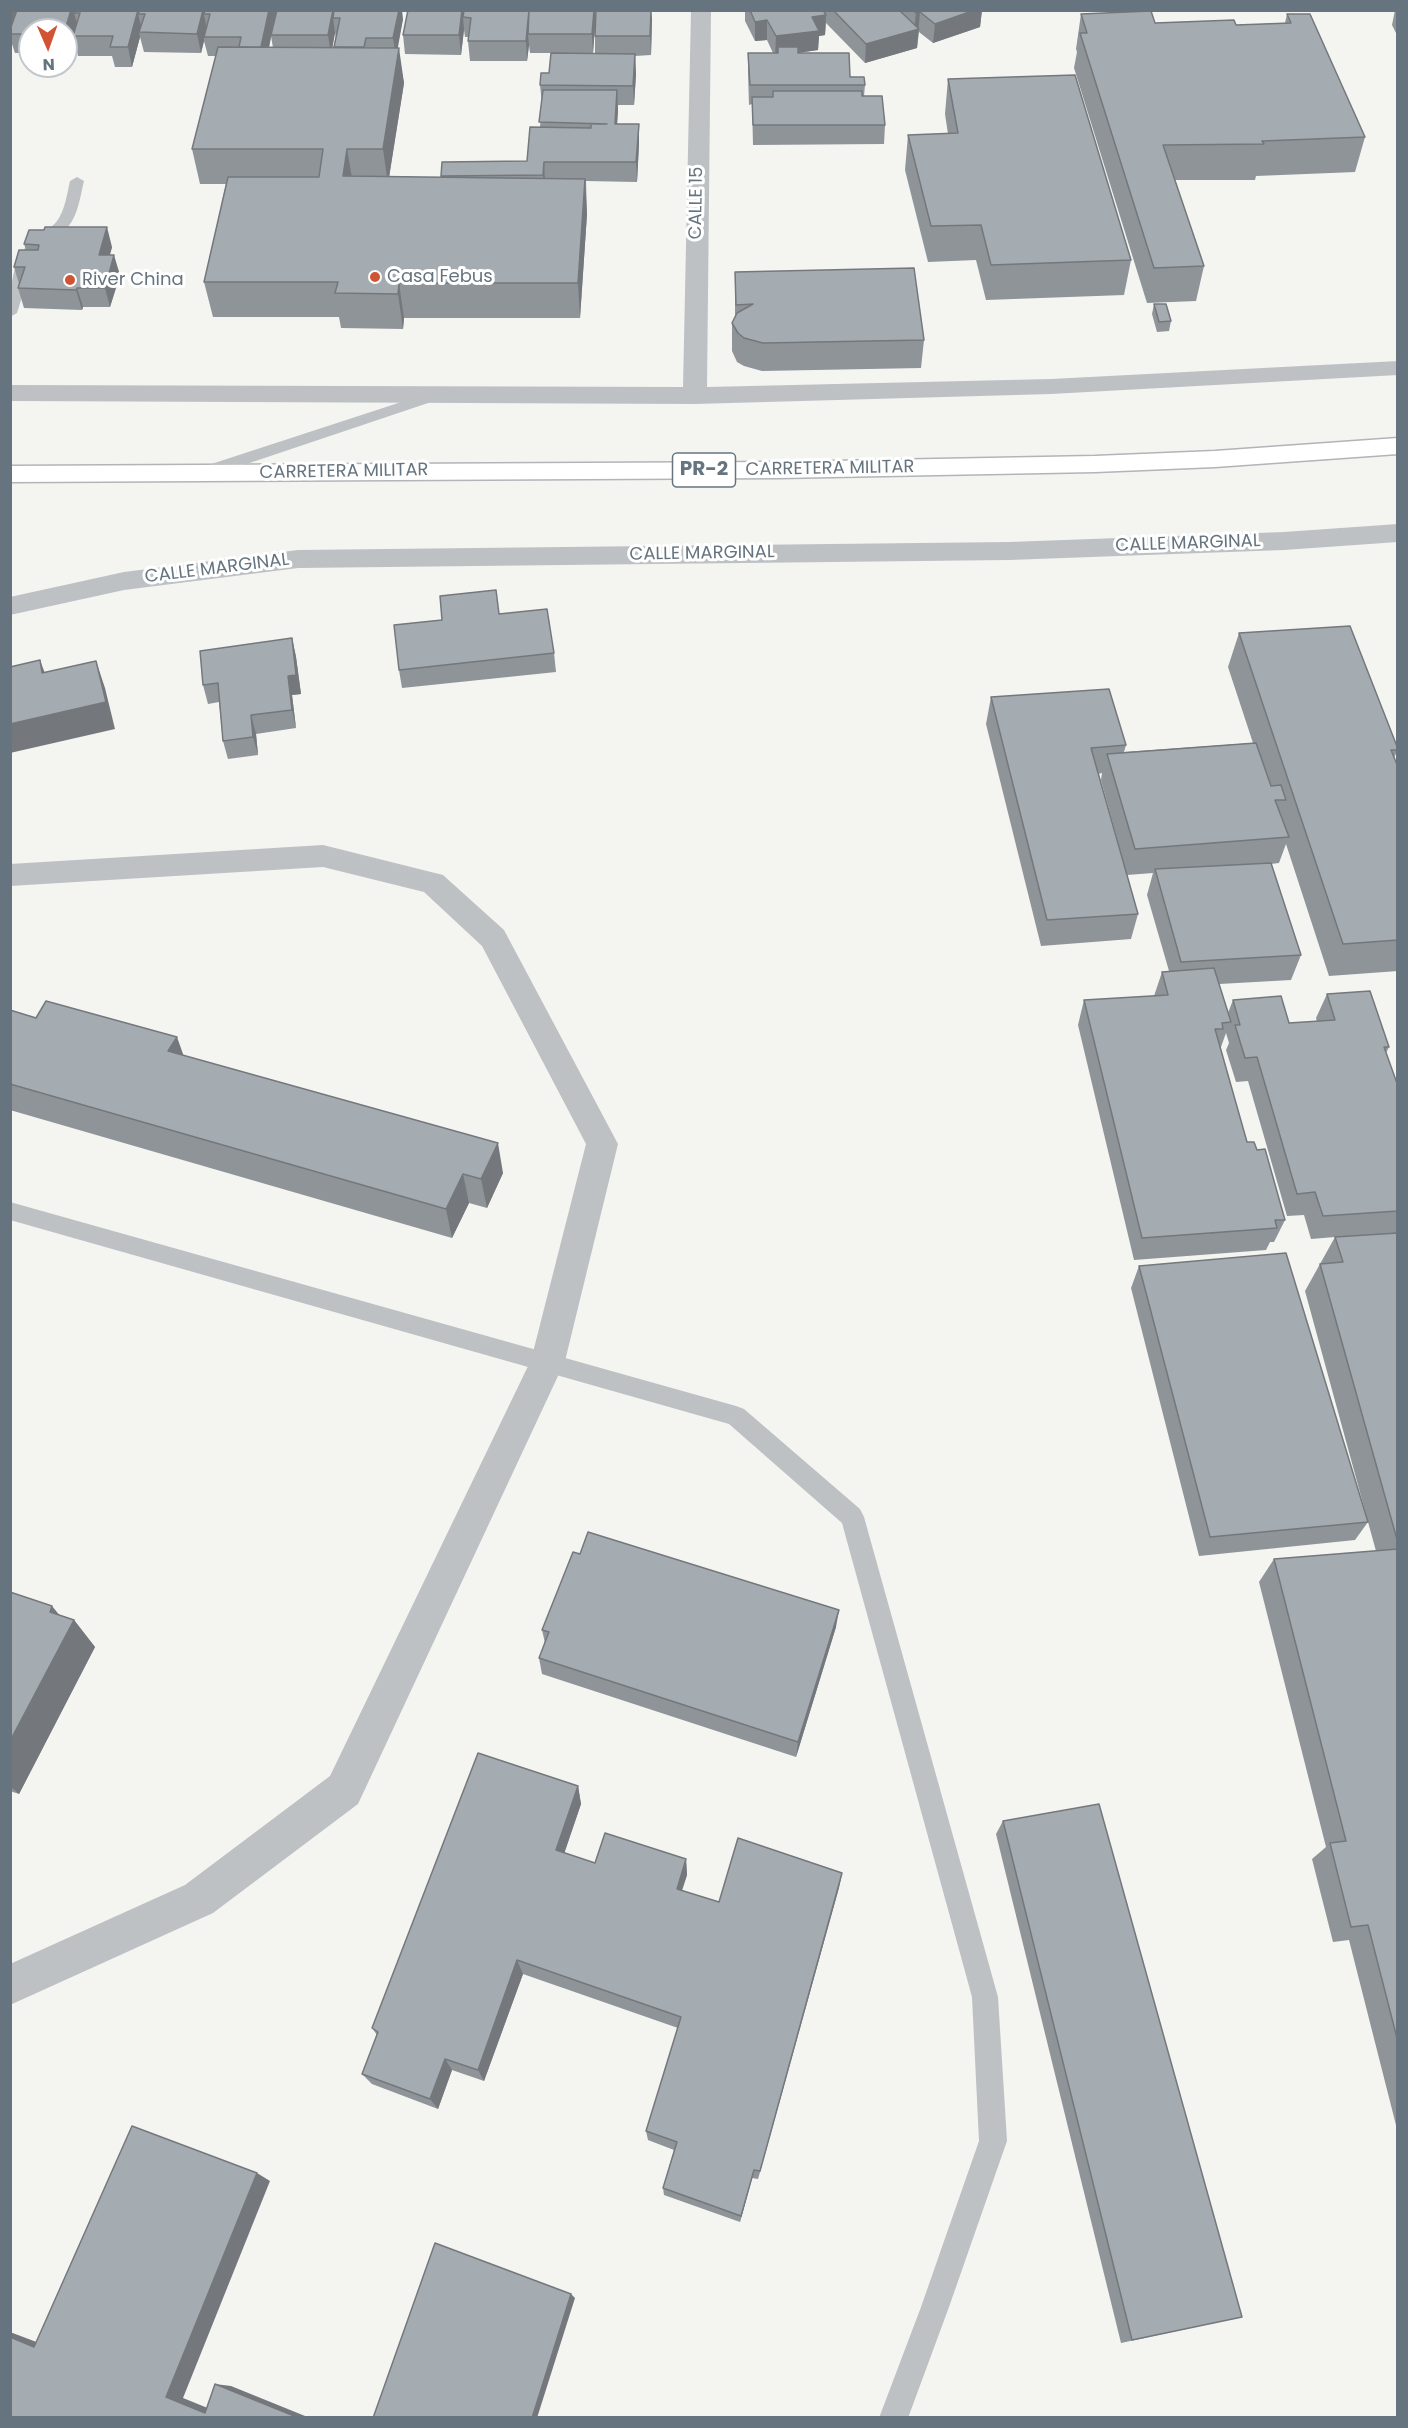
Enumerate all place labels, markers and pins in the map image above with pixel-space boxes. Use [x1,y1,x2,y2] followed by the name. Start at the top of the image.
[387,266,493,288] place label: Casa Febus
[82,269,184,291] place label: River China
[368,270,382,284] marker: Casa Febus
[63,273,77,287] marker: River China

